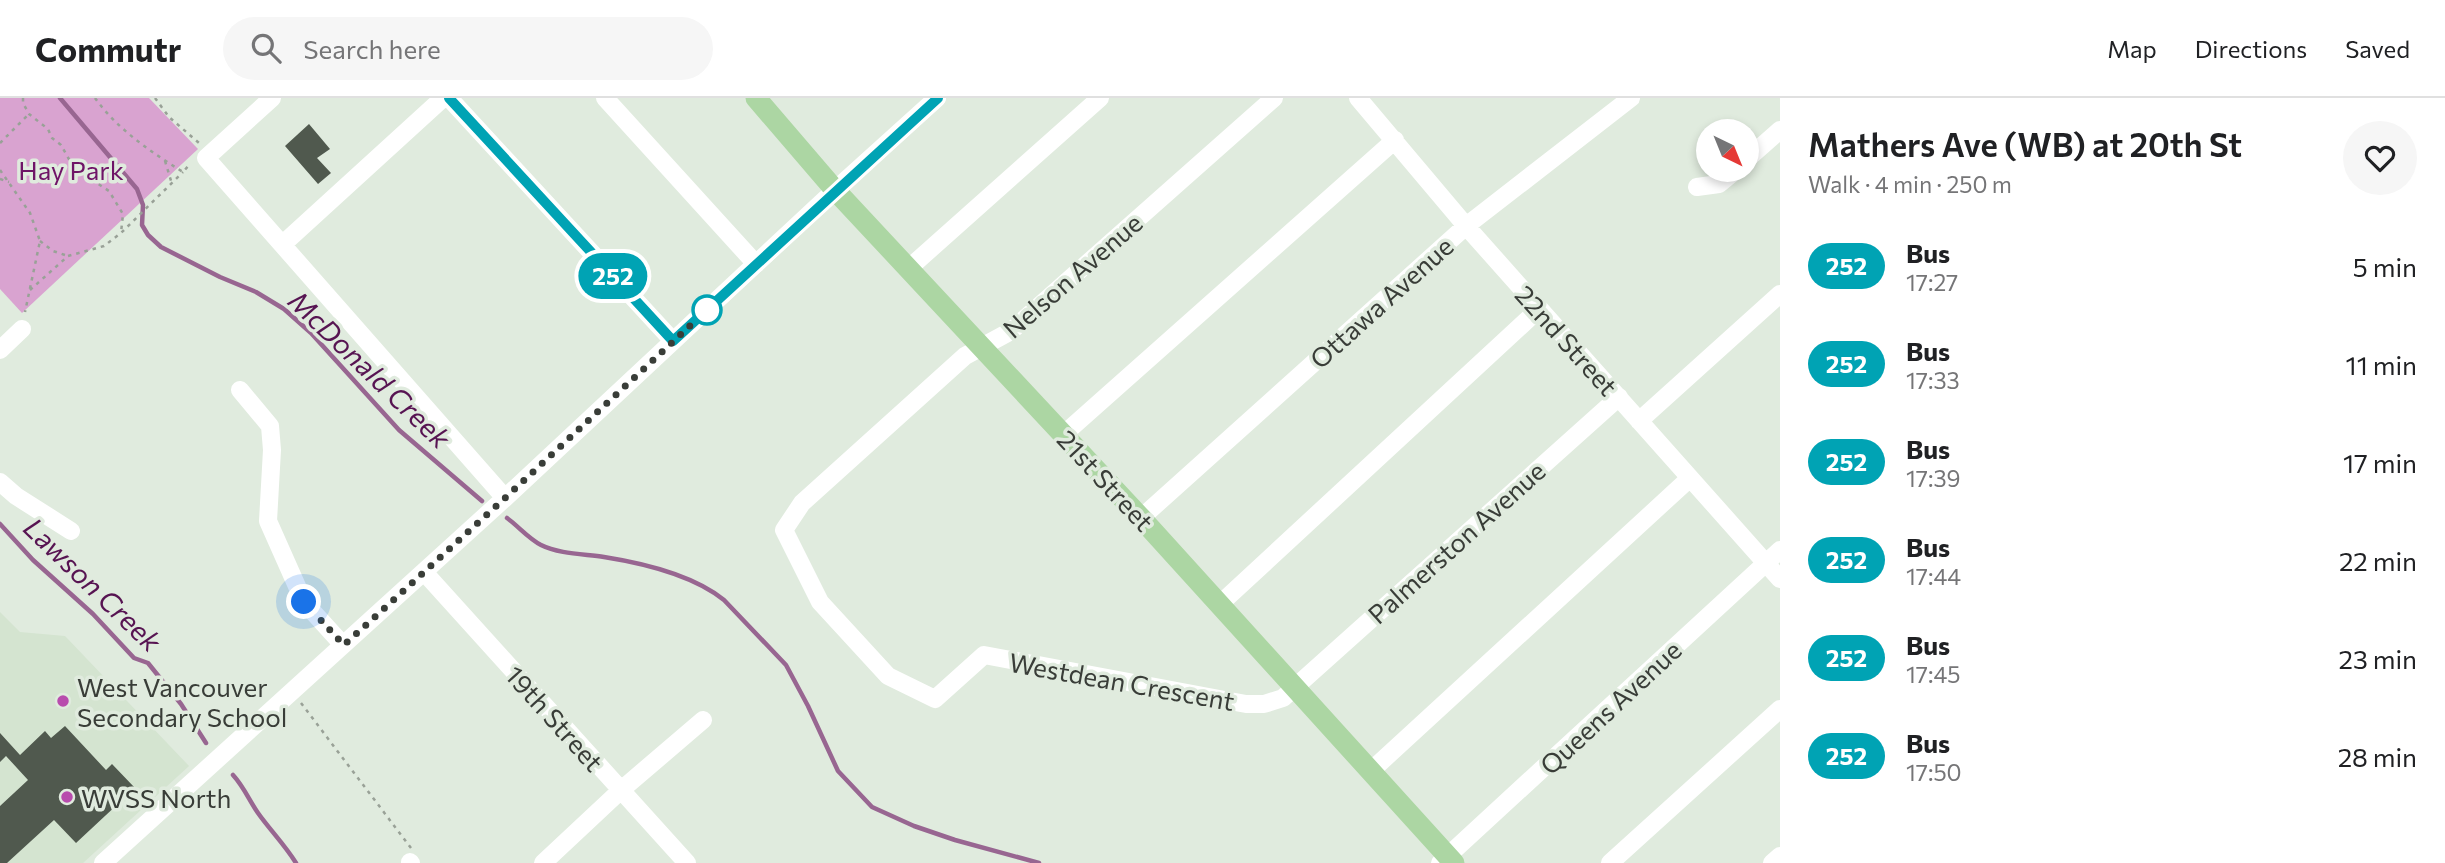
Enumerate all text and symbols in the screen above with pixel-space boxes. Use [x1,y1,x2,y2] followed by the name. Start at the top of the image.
[223,17,713,80] search box
[35,28,181,69] text: Commutr
[247,29,285,67] icon: search
[303,33,441,64] text: Search here
[2107,34,2157,63] text: Map
[2195,34,2307,63] text: Directions
[2345,34,2410,63] text: Saved
[1696,119,1759,182] north arrow
[1696,119,1759,182] map controls
[2343,121,2417,195] button: heart
[1808,123,2242,164] text: Mathers Ave (WB) at 20th St
[18,154,124,185] park label: Hay Park
[1808,170,2012,198] text: Walk · 4 min · 250 m
[996,206,1148,344] street label: Nelson Avenue
[1303,230,1459,374] street label: Ottawa Avenue
[1906,237,1950,268] text: Bus
[1826,251,1867,280] text: 252
[2353,251,2417,282] text: 5 min
[573,253,653,299] line badge: 252
[592,261,634,290] text: 252
[1906,268,1958,296] text: 17:27
[1510,279,1624,401] street label: 22nd Street
[282,283,459,455] water label: McDonald Creek
[692,295,722,325] unlabelled marker
[1906,335,1950,366] text: Bus
[1826,349,1867,378] text: 252
[2346,349,2417,380] text: 11 min
[1906,366,1960,394] text: 17:33
[1052,423,1160,537] street label: 21st Street
[1906,433,1950,464] text: Bus
[1826,447,1867,476] text: 252
[2343,447,2417,478] text: 17 min
[1361,454,1551,630] street label: Palmerston Avenue
[1906,464,1961,492] text: 17:39
[17,510,169,659] water label: Lawson Creek
[1906,531,1950,562] text: Bus
[1826,545,1867,574] text: 252
[2339,545,2417,576] text: 22 min
[1906,562,1961,590] text: 17:44
[286,584,321,619] your location
[1906,629,1950,660] text: Bus
[1533,634,1687,780] street label: Queens Avenue
[1826,643,1867,672] text: 252
[2339,643,2417,674] text: 23 min
[1007,646,1237,716] street label: Westdean Crescent
[500,659,610,777] street label: 19th Street
[1906,660,1960,688] text: 17:45
[77,671,287,732] place label: West Vancouver Secondary School
[55,693,71,709] marker: West Vancouver Secondary School
[1906,727,1950,758] text: Bus
[1826,741,1867,770] text: 252
[2338,741,2417,772] text: 28 min
[1906,758,1962,786] text: 17:50
[81,782,231,813] place label: WVSS North
[59,789,75,805] marker: WVSS North

